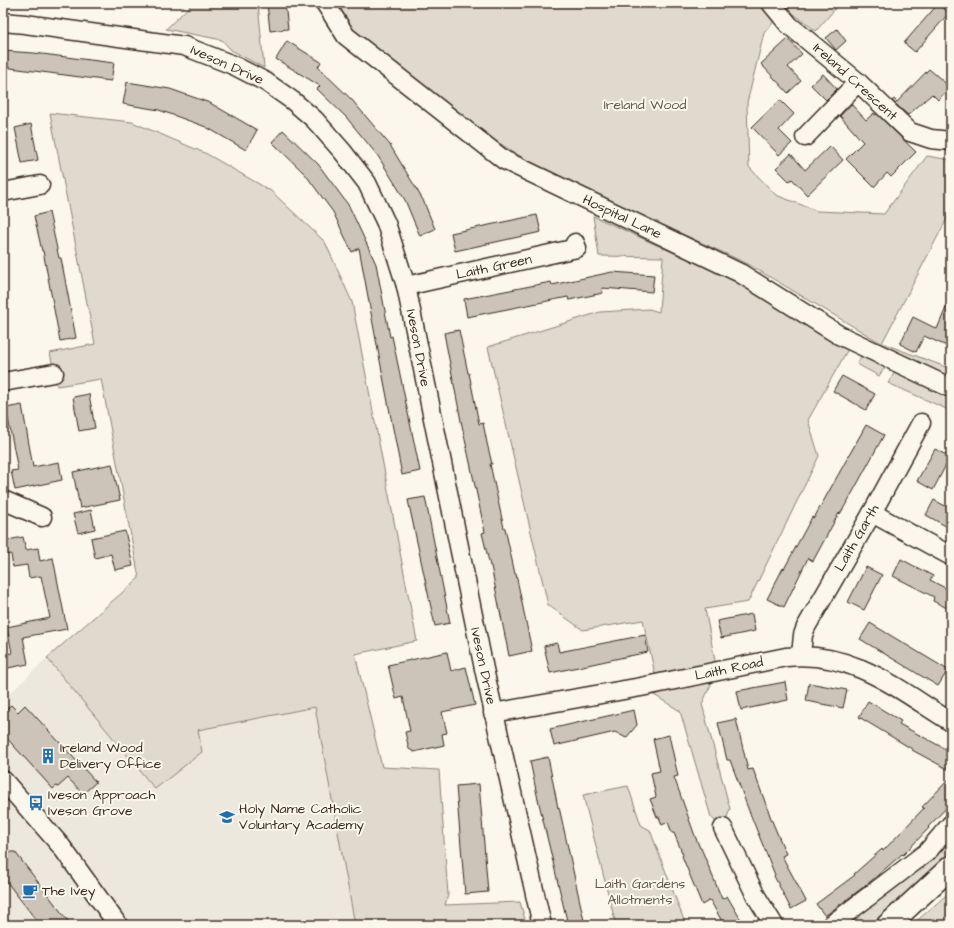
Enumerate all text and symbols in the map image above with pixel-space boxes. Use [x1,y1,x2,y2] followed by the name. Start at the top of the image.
[808,38,902,126] street label: Ireland Crescent
[187,40,267,90] street label: Iveson Drive
[604,95,686,115] park label: Ireland Wood
[579,190,665,244] street label: Hospital Lane
[454,249,534,285] street label: Laith Green
[401,308,435,389] street label: Iveson Drive
[830,501,884,575] street label: Laith Garth
[465,626,501,707] street label: Iveson Drive
[693,652,765,686] street label: Laith Road
[60,738,162,774] place label: Ireland Wood Delivery Office
[39,747,57,765] building icon: Ireland Wood Delivery Office
[48,785,156,821] place label: Iveson Approach Iveson Grove
[27,794,45,812] bus stop icon: Iveson Approach Iveson Grove
[239,799,364,835] place label: Holy Name Catholic Voluntary Academy
[218,808,236,826] school or university icon: Holy Name Catholic Voluntary Academy
[595,874,685,910] park label: Laith Gardens Allotments
[42,881,96,901] place label: The Ivey
[21,882,39,900] cafe icon: The Ivey

